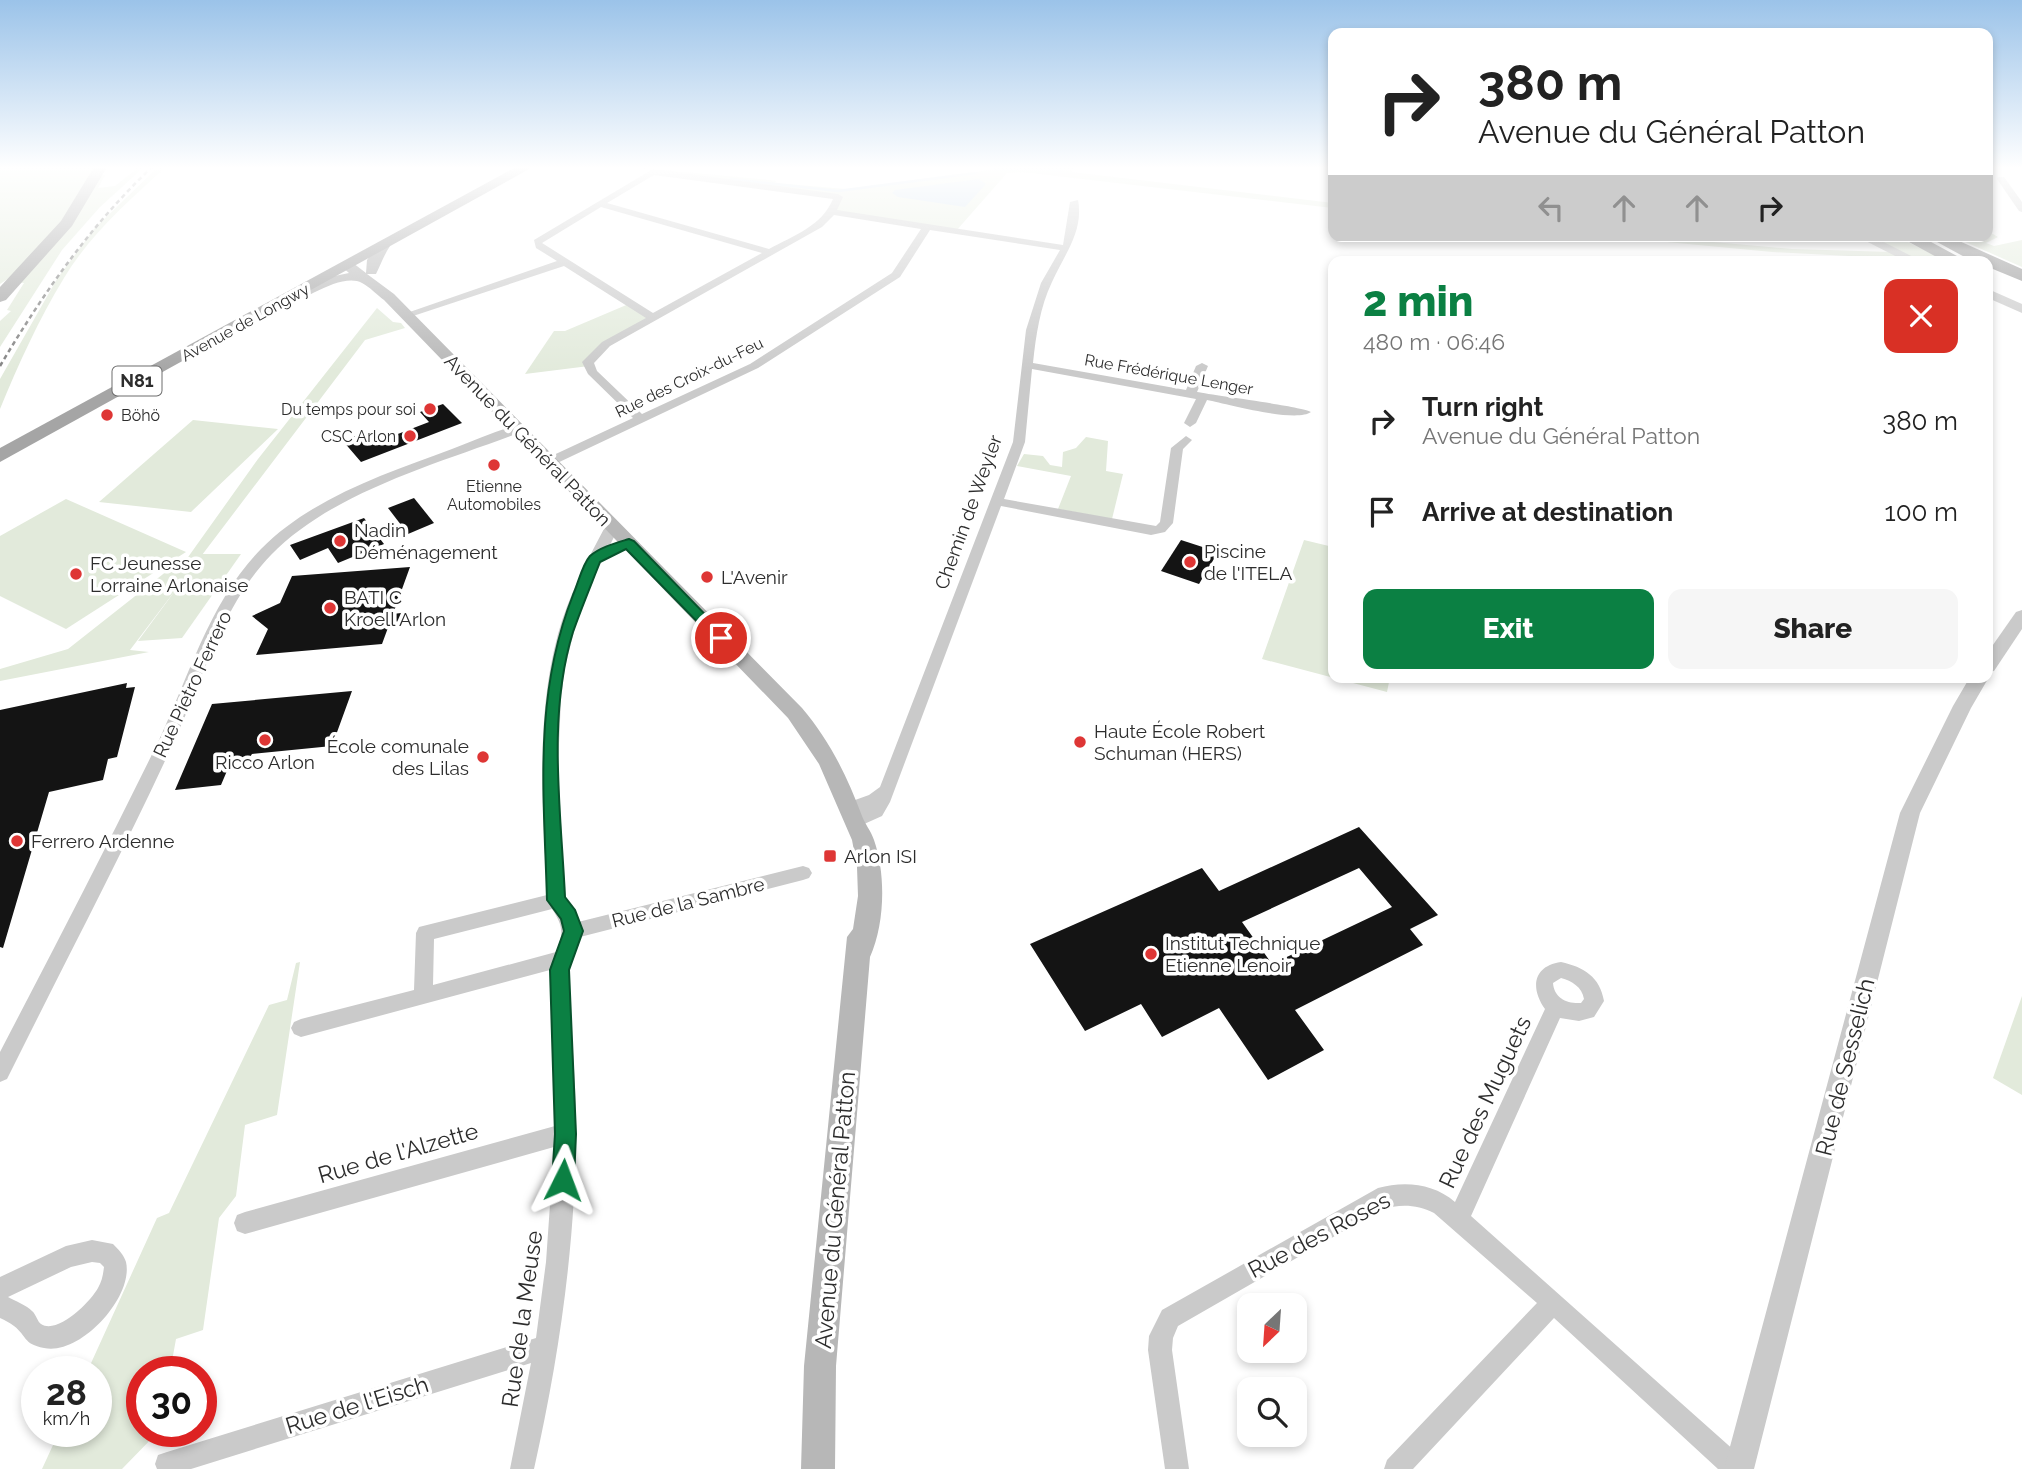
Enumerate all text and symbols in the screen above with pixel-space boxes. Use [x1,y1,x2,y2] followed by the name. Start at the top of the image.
[1478,54,1622,111] text: 380 m
[1363,56,1454,147] icon: right
[1478,113,1865,150] text: Avenue du Général Patton
[1532,189,1570,227] icon: left
[1605,189,1643,227] icon: ahead
[1678,189,1716,227] icon: ahead
[1751,189,1789,227] icon: right
[1363,277,1473,326] text: 2 min
[178,279,313,365] street label: Avenue de Longwy
[1884,279,1958,353] button: close
[1363,328,1505,355] text: 480 m · 06:46
[612,333,766,422] street label: Rue des Croix-du-Feu
[440,350,616,530] street label: Avenue du Général Patton
[1083,350,1255,399] street label: Rue Frédérique Lenger
[113,366,162,396] road number: N81
[1422,392,1543,422] text: Turn right
[281,400,416,419] place label: Du temps pour soi
[422,401,438,417] marker: Du temps pour soi
[1363,402,1401,440] icon: right
[121,406,160,425] place label: Böhö
[1882,406,1958,436] text: 380 m
[99,407,115,423] marker: Böhö
[1422,422,1700,449] text: Avenue du Général Patton
[321,427,396,446] place label: CSC Arlon
[402,428,418,444] marker: CSC Arlon
[930,431,1006,592] street label: Chemin de Weyler
[486,457,502,473] marker: Etienne Automobiles
[447,477,541,514] place label: Etienne Automobiles
[1363,493,1401,531] icon: arrive
[1422,497,1673,527] text: Arrive at destination
[1885,497,1958,527] text: 100 m
[354,519,498,563] place label: Nadin Déménagement
[332,533,348,549] marker: Nadin Déménagement
[1204,540,1292,584] place label: Piscine de l'ITELA
[90,552,248,596] place label: FC Jeunesse Lorraine Arlonaise
[1182,554,1198,570] marker: Piscine de l'ITELA
[68,566,84,582] marker: FC Jeunesse Lorraine Arlonaise
[721,566,788,588] place label: L'Avenir
[699,569,715,585] marker: L'Avenir
[344,586,446,630] place label: BATI C Kroell Arlon
[1363,589,1654,669] button: Exit
[1668,589,1958,669] button: Share
[322,600,338,616] marker: BATI C Kroell Arlon
[148,607,236,761] street label: Rue Pietro Ferrero
[691,608,751,668] pin
[702,619,740,657] icon: arrive
[1094,720,1266,764] place label: Haute École Robert Schuman (HERS)
[257,732,273,748] marker: Ricco Arlon
[1072,734,1088,750] marker: Haute École Robert Schuman (HERS)
[327,735,469,779] place label: École comunale des Lilas
[475,749,491,765] marker: École comunale des Lilas
[215,751,315,773] place label: Ricco Arlon
[31,830,174,852] place label: Ferrero Ardenne
[9,833,25,849] marker: Ferrero Ardenne
[844,845,917,867] place label: Arlon ISI
[822,848,838,864] marker: Arlon ISI
[609,872,767,932] street label: Rue de la Sambre
[1165,932,1320,976] place label: Institut Technique Etienne Lenoir
[1143,946,1159,962] marker: Institut Technique Etienne Lenoir
[1809,975,1880,1158] street label: Rue de Sesselich
[1433,1012,1536,1192] street label: Rue des Muguets
[809,1070,860,1350] street label: Avenue du Général Patton
[315,1117,481,1188] street label: Rue de l'Alzette
[526,1143,600,1217] position arrow
[1243,1186,1394,1283] street label: Rue des Roses
[496,1229,547,1409] street label: Rue de la Meuse
[1237,1293,1307,1363] north arrow
[1237,1293,1307,1447] map controls
[126,1356,217,1447] speed limit sign: 30
[282,1370,432,1439] street label: Rue de l'Eisch
[46,1372,87,1413] text: 28
[1237,1377,1307,1447] button: search
[43,1408,90,1429] text: km/h

